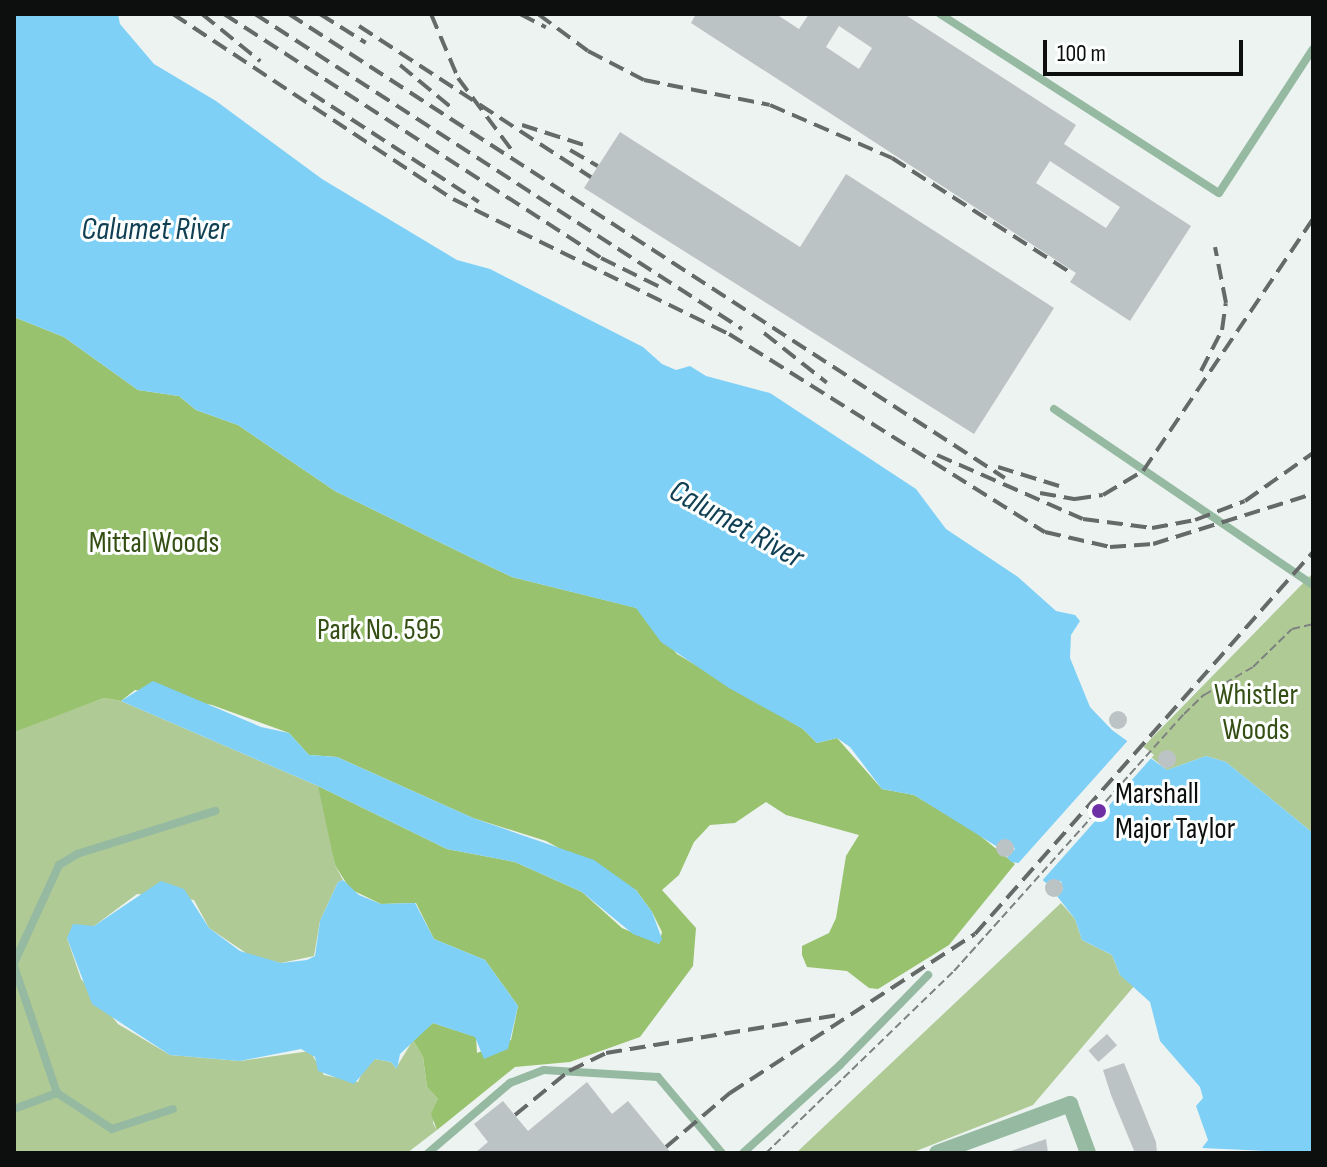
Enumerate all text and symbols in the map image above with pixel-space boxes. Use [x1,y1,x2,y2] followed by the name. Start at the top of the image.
[1047,24,1247,74] scale bar
[1057,39,1106,68] text: 100 m
[81,211,229,249] water label: Calumet River
[662,472,810,578] water label: Calumet River
[89,525,219,561] park label: Mittal Woods
[317,612,441,648] park label: Park No. 595
[1214,677,1298,748] park label: Whistler Woods
[1115,776,1235,846] place label: Marshall Major Taylor
[1090,802,1108,820] marker: Marshall Major Taylor

